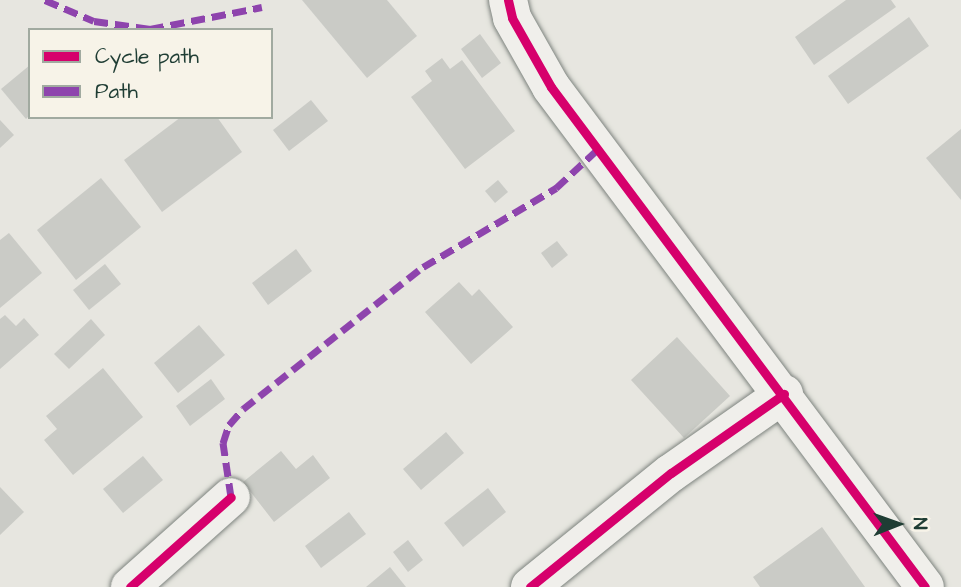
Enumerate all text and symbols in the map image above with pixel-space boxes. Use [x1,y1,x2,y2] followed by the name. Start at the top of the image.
[28,28,273,119] legend
[95,42,199,71] text: Cycle path
[95,77,138,106] text: Path
[863,489,933,559] north arrow
[906,517,933,530] text: N

